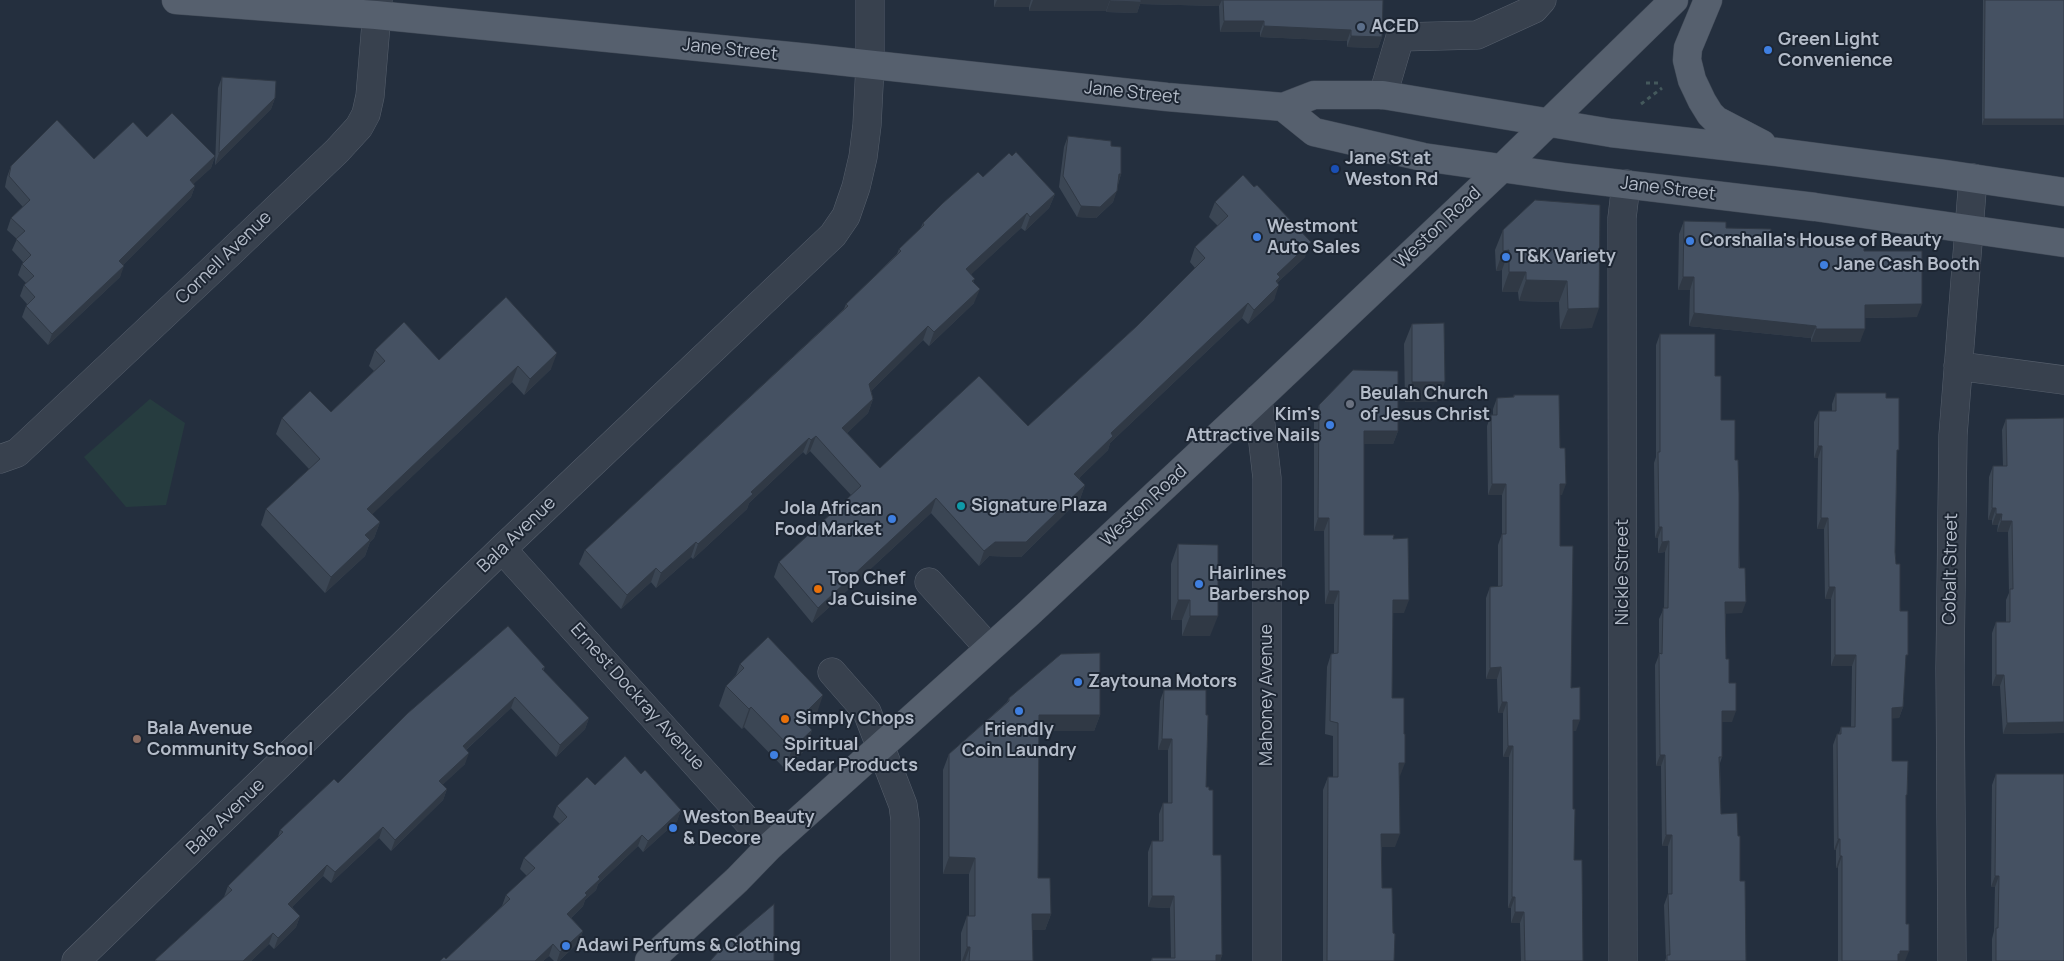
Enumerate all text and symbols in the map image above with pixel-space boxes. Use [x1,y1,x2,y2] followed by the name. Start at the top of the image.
[1371,16,1419,38] place label: ACED
[1355,21,1367,33] marker: ACED
[1778,29,1893,72] place label: Green Light Convenience
[681,34,779,66] street label: Jane Street
[1762,44,1774,56] marker: Green Light Convenience
[1083,77,1181,109] street label: Jane Street
[1345,148,1438,190] place label: Jane St at Weston Rd
[1329,163,1341,175] marker: Jane St at Weston Rd
[1619,172,1717,206] street label: Jane Street
[1390,183,1486,273] street label: Weston Road
[172,207,276,309] street label: Cornell Avenue
[1267,216,1360,258] place label: Westmont Auto Sales
[1700,230,1942,252] place label: Corshalla's House of Beauty
[1251,231,1263,243] marker: Westmont Auto Sales
[1684,235,1696,247] marker: Corshalla's House of Beauty
[1516,246,1616,268] place label: T&K Variety
[1500,251,1512,263] marker: T&K Variety
[1834,254,1980,276] place label: Jane Cash Booth
[1818,259,1830,271] marker: Jane Cash Booth
[1360,383,1490,426] place label: Beulah Church of Jesus Christ
[1344,398,1356,410] marker: Beulah Church of Jesus Christ
[1186,404,1320,446] place label: Kim's Attractive Nails
[1324,419,1336,431] marker: Kim's Attractive Nails
[1096,461,1192,551] street label: Weston Road
[473,492,561,578] street label: Bala Avenue
[971,495,1107,517] place label: Signature Plaza
[775,498,882,540] place label: Jola African Food Market
[955,500,967,512] marker: Signature Plaza
[886,513,898,525] marker: Jola African Food Market
[1939,513,1963,625] street label: Cobalt Street
[1612,519,1634,625] street label: Nickle Street
[1209,563,1310,606] place label: Hairlines Barbershop
[828,568,917,610] place label: Top Chef Ja Cuisine
[1193,578,1205,590] marker: Hairlines Barbershop
[812,583,824,595] marker: Top Chef Ja Cuisine
[565,619,709,775] street label: Ernest Dockray Avenue
[1256,624,1278,766] street label: Mahoney Avenue
[1088,671,1237,693] place label: Zaytouna Motors
[1072,676,1084,688] marker: Zaytouna Motors
[1013,705,1025,717] marker: Friendly Coin Laundry
[795,708,914,730] place label: Simply Chops
[779,713,791,725] marker: Simply Chops
[147,718,313,761] place label: Bala Avenue Community School
[962,719,1076,762] place label: Friendly Coin Laundry
[131,733,143,745] marker: Bala Avenue Community School
[784,734,918,776] place label: Spiritual Kedar Products
[768,749,780,761] marker: Spiritual Kedar Products
[182,774,270,860] street label: Bala Avenue
[683,807,815,850] place label: Weston Beauty & Decore
[667,822,679,834] marker: Weston Beauty & Decore
[576,935,801,957] place label: Adawi Perfums & Clothing
[560,940,572,952] marker: Adawi Perfums & Clothing

